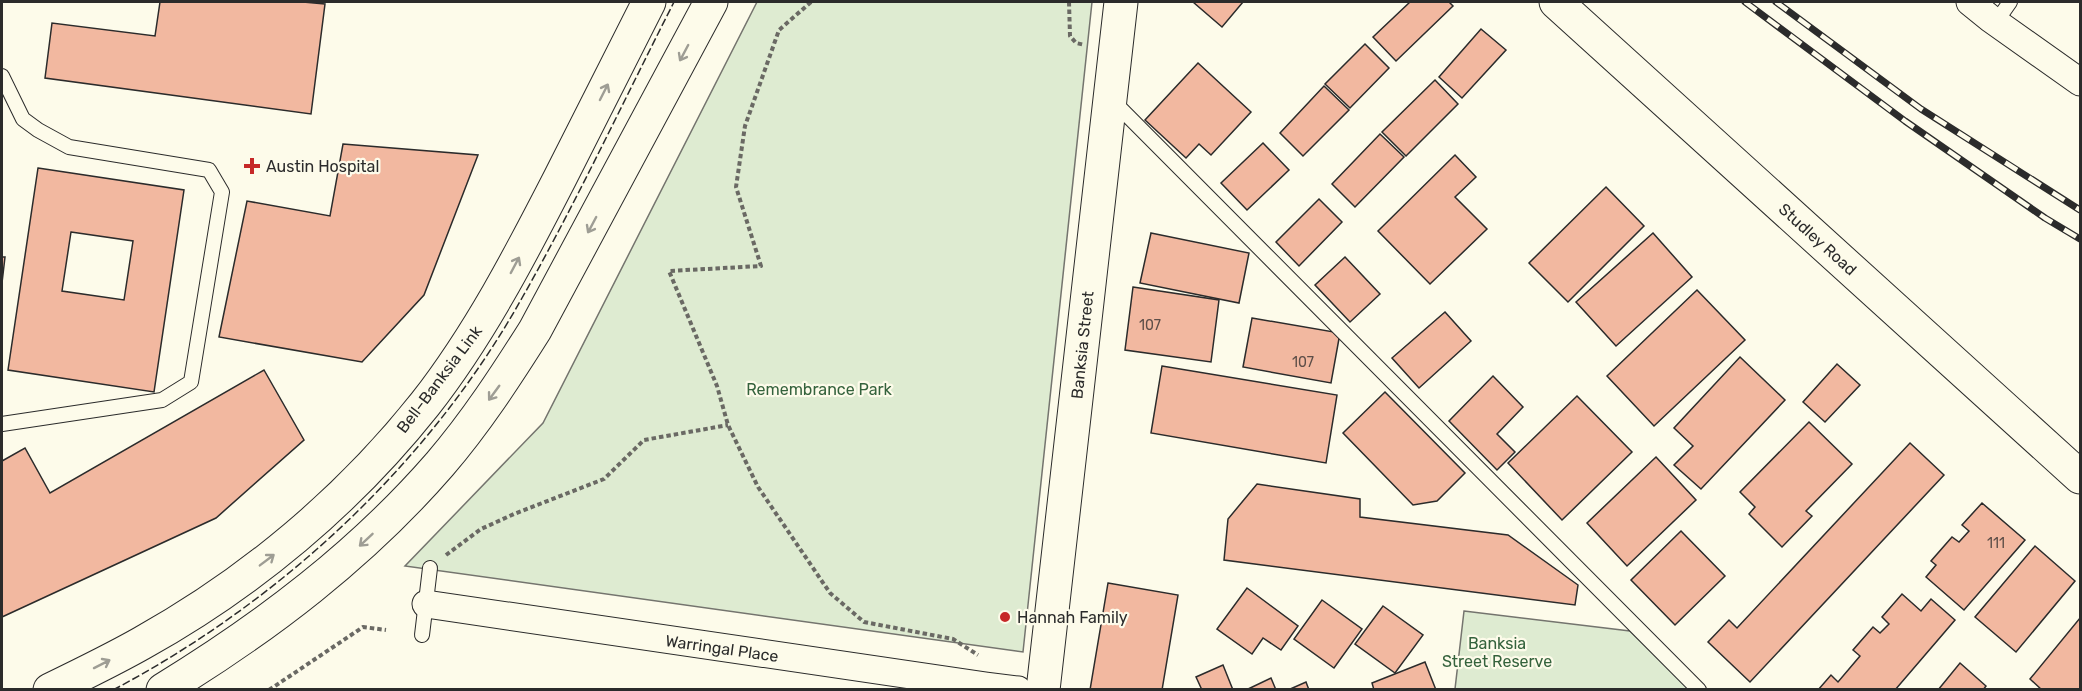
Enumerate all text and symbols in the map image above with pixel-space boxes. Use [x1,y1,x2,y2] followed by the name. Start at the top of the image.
[678,44,689,62] one-way arrow
[598,83,610,101] one-way arrow
[243,157,261,175] marker: Austin Hospital
[266,157,379,176] place label: Austin Hospital
[1775,199,1860,279] street label: Studley Road
[586,216,598,233] one-way arrow
[509,257,521,274] one-way arrow
[1067,290,1098,400] street label: Banksia Street
[1139,317,1161,334] house number: 107
[393,321,486,437] street label: Bell–Banksia Link
[1292,354,1314,371] house number: 107
[746,380,893,399] park label: Remembrance Park
[488,385,500,401] one-way arrow
[359,533,374,547] one-way arrow
[1987,535,2005,552] house number: 111
[259,554,275,567] one-way arrow
[1017,608,1128,627] place label: Hannah Family
[998,610,1012,624] marker: Hannah Family
[664,631,780,666] street label: Warringal Place
[1442,634,1552,671] park label: Banksia Street Reserve
[93,658,111,669] one-way arrow

